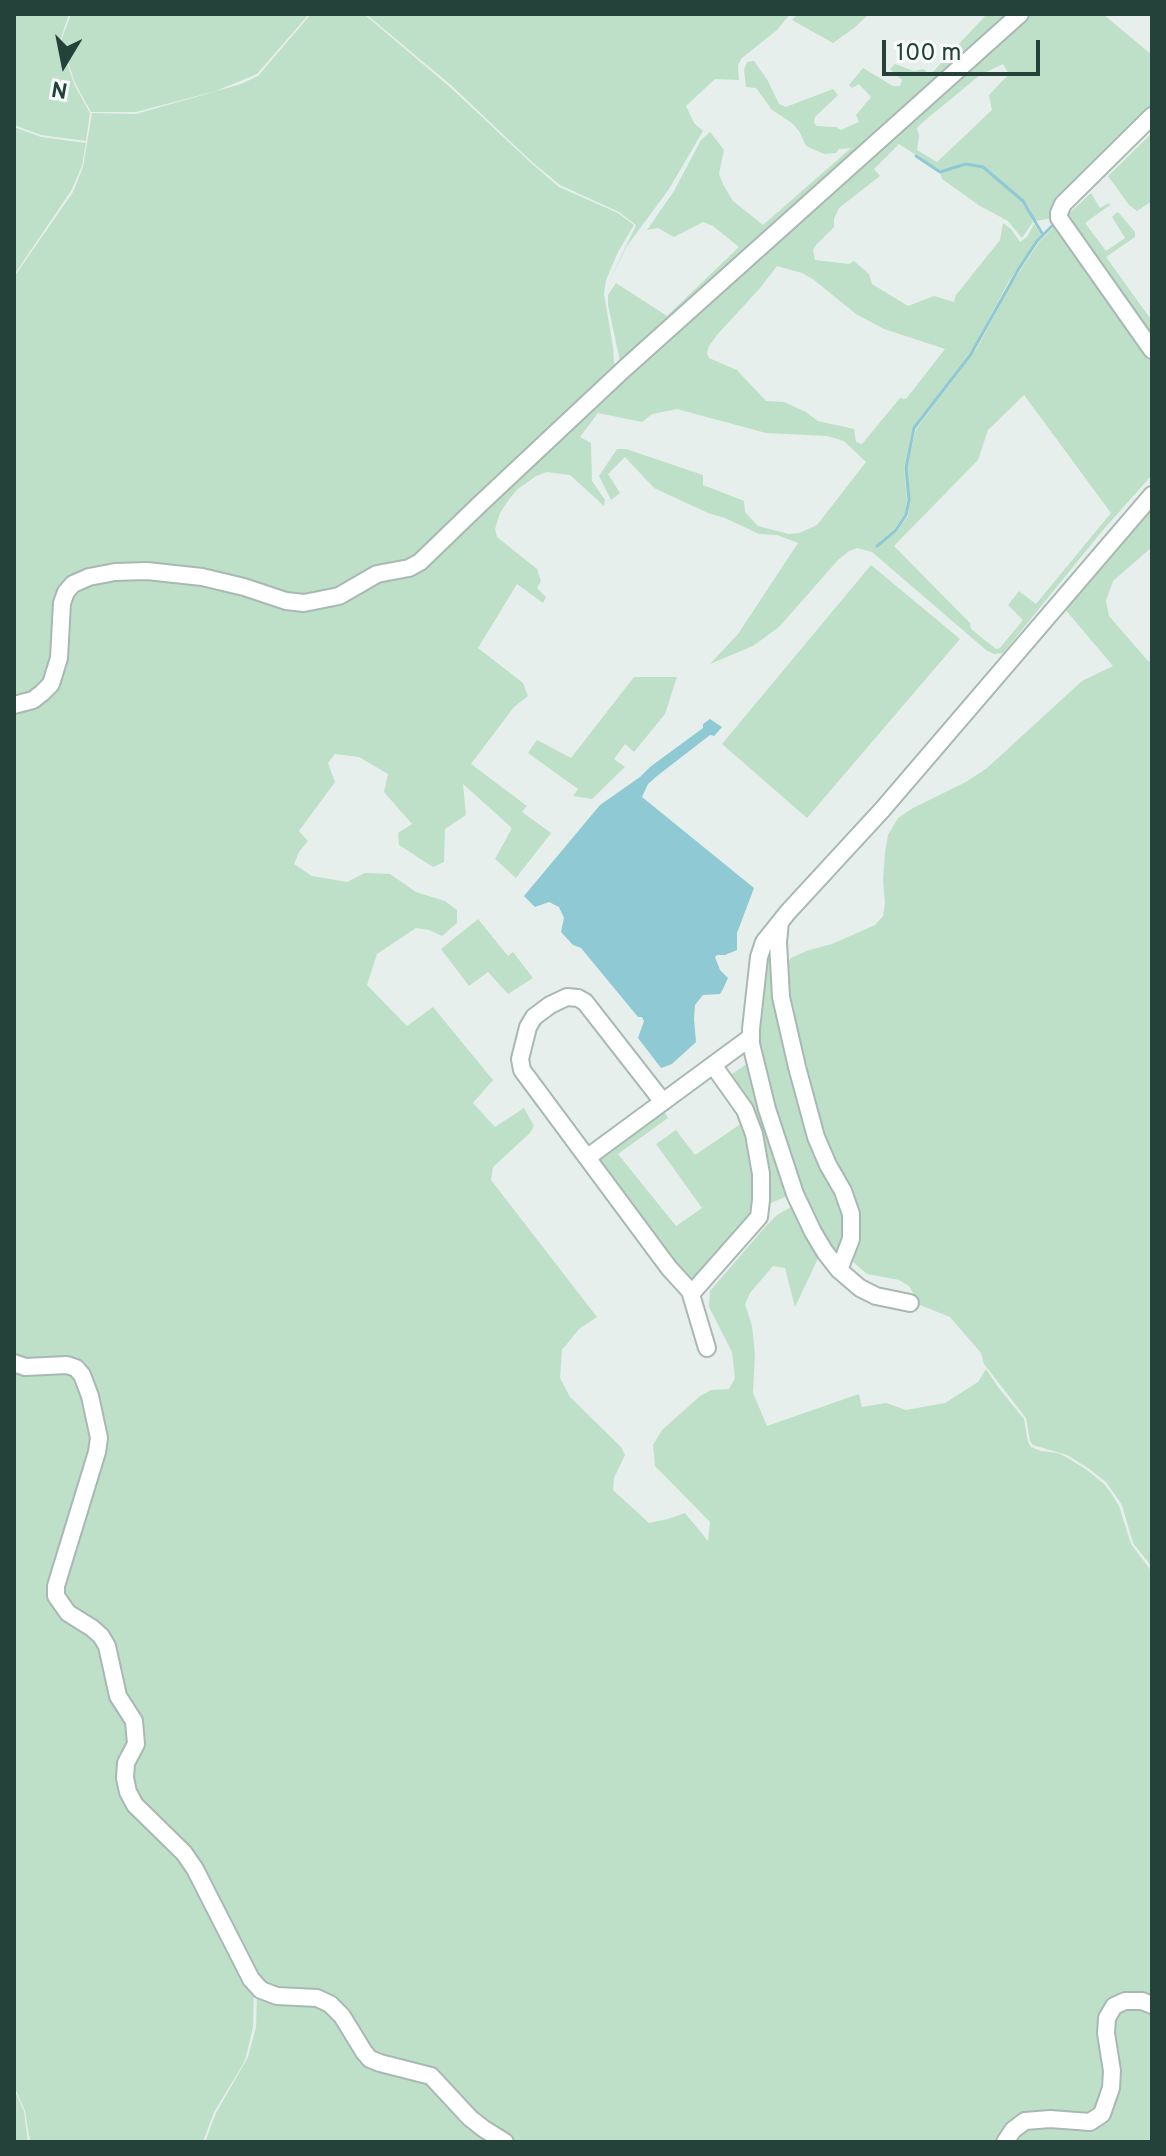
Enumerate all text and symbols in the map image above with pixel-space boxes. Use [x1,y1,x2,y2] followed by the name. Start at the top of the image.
[24,24,104,104] north arrow
[886,24,1044,74] scale bar
[896,39,962,69] text: 100 m
[50,73,70,103] text: N

